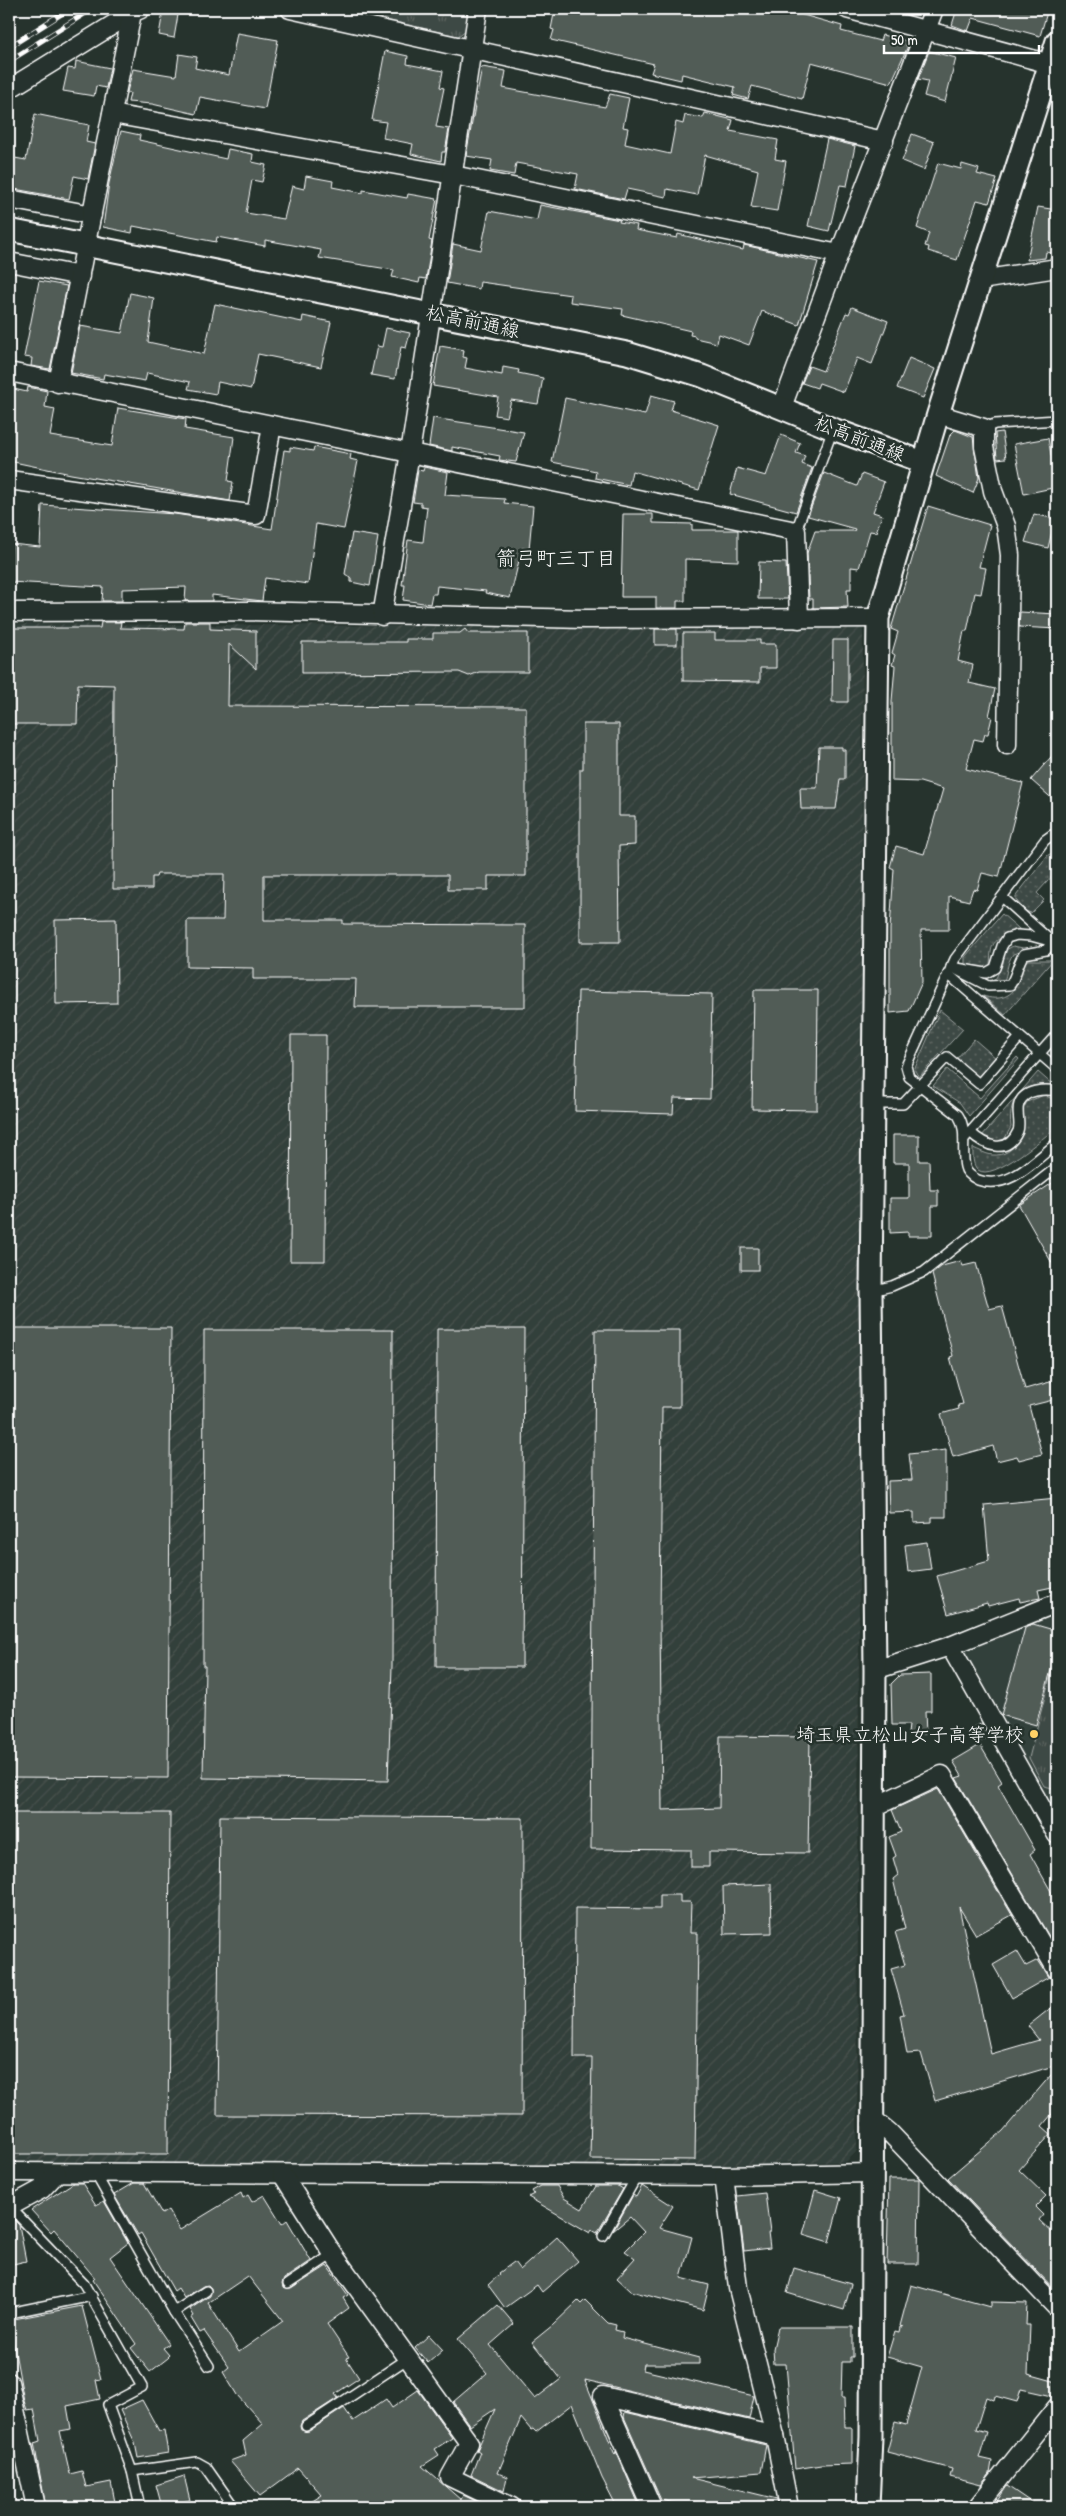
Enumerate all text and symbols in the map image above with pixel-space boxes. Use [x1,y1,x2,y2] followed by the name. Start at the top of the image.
[884,22,1038,54] scale bar
[891,29,918,50] text: 50 m
[424,298,522,344] street label: 松高前通線
[811,409,909,467] street label: 松高前通線
[496,544,616,571] district label: 箭弓町三丁目
[796,1721,1024,1747] place label: 埼玉県立松山女子高等学校
[1028,1728,1040,1740] marker: 埼玉県立松山女子高等学校

